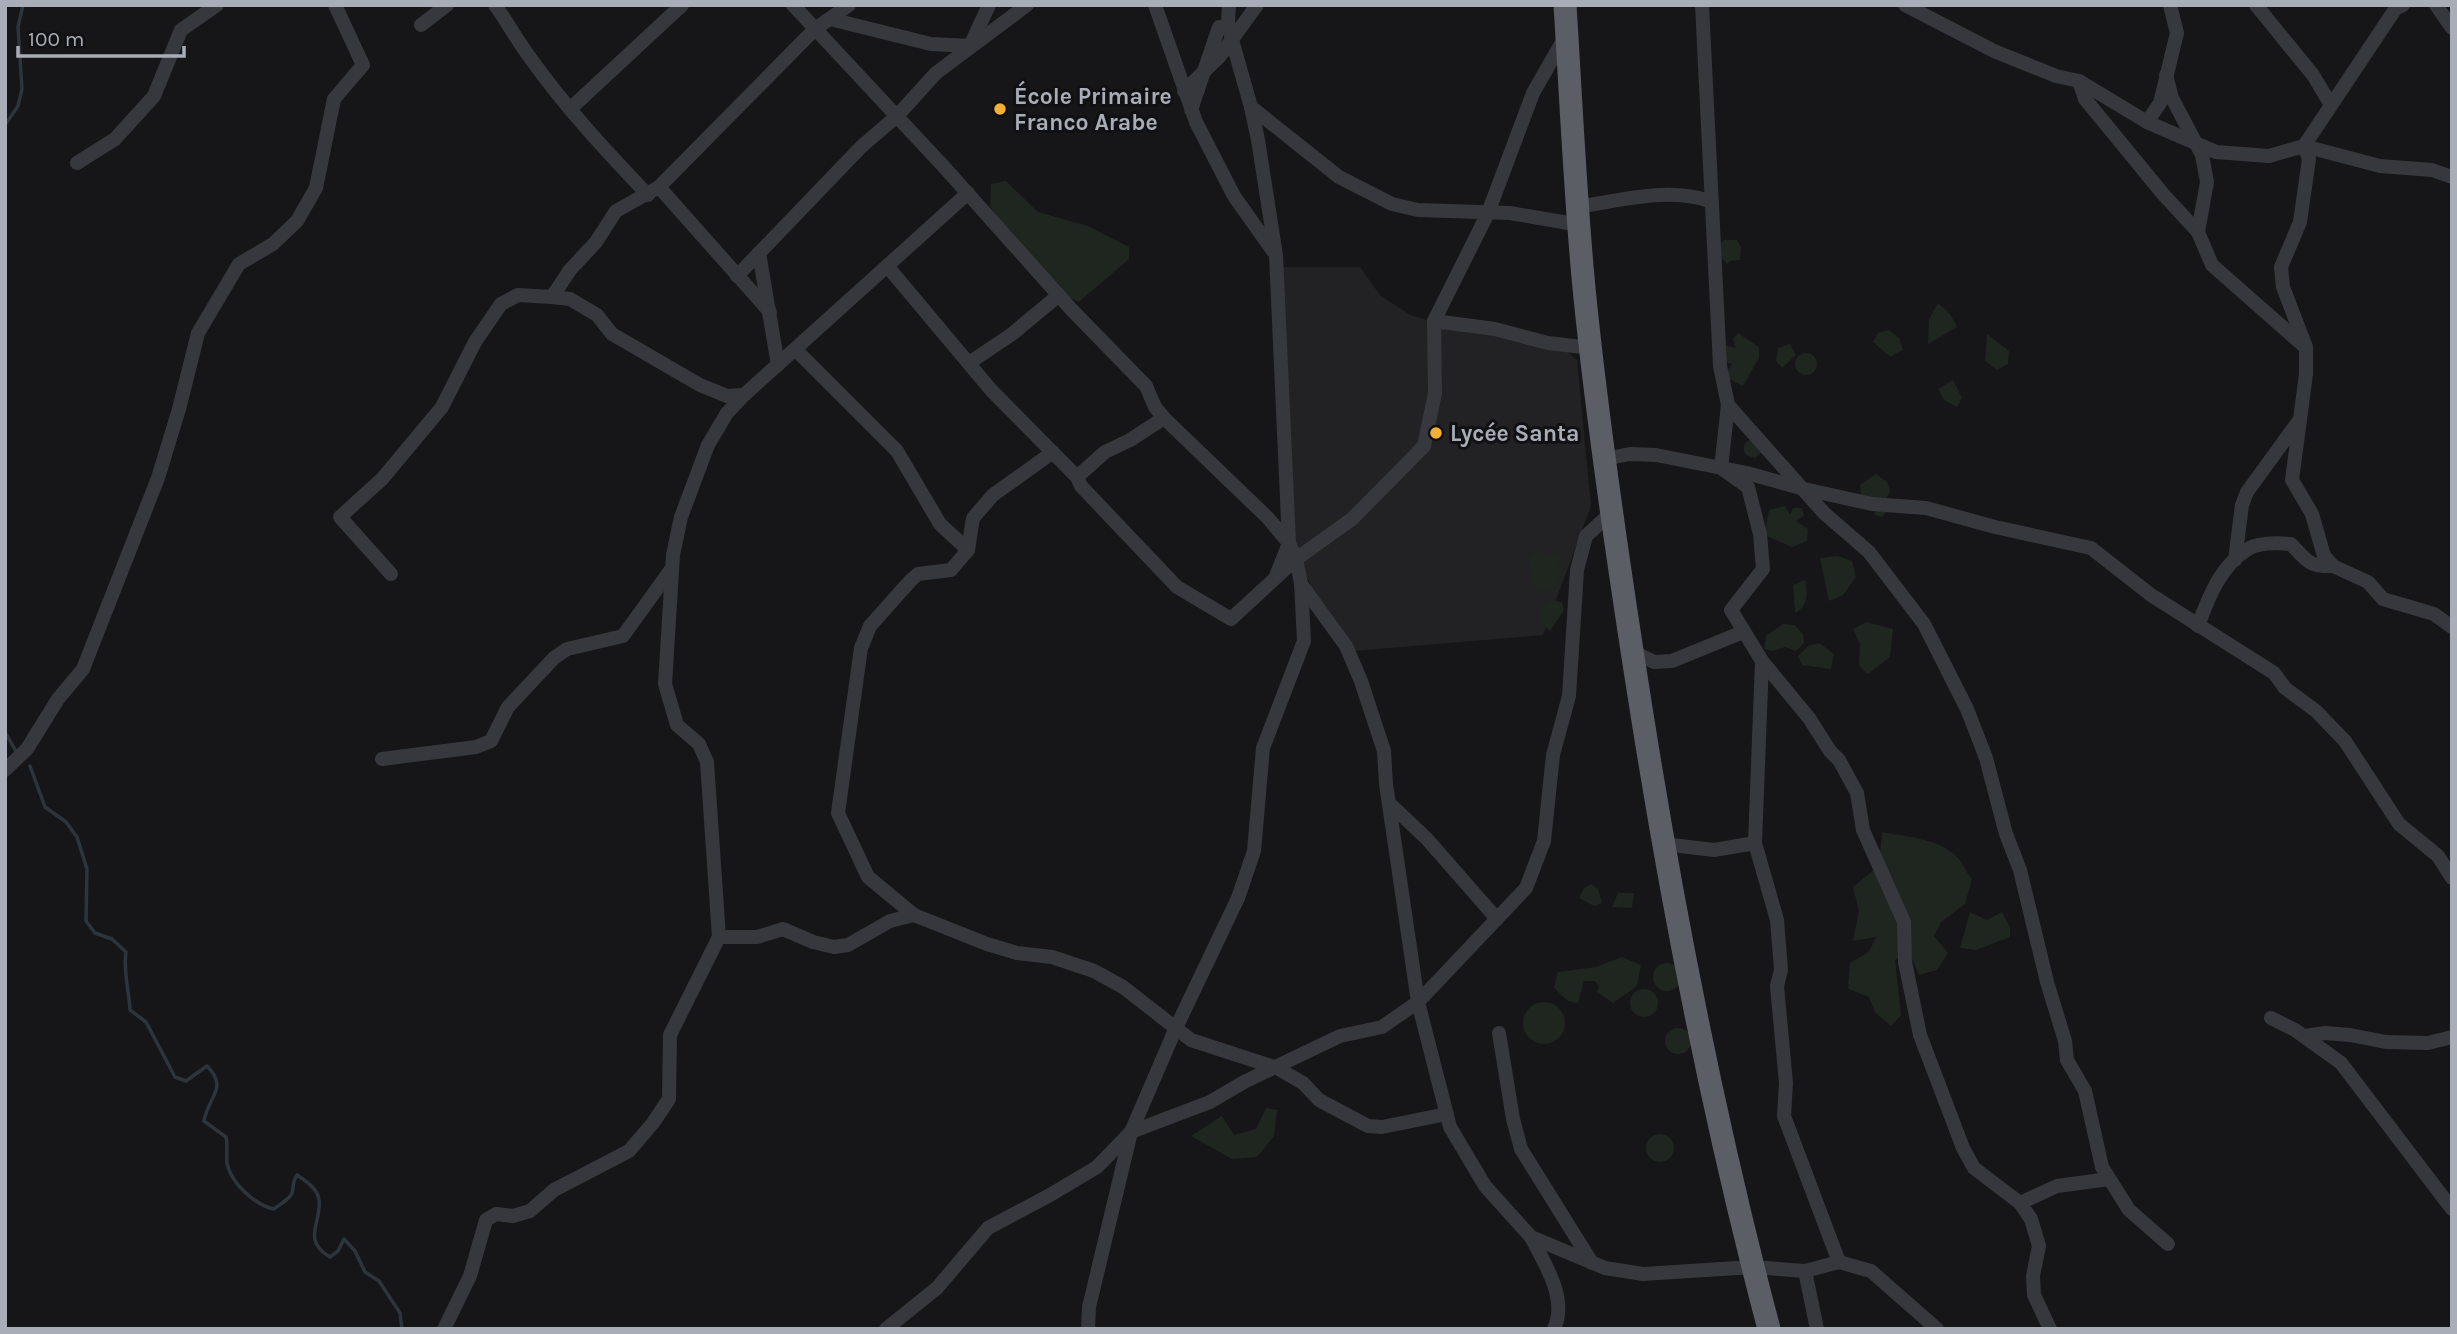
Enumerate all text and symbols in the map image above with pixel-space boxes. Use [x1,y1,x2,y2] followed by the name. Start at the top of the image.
[18,14,184,58] scale bar
[28,27,85,51] text: 100 m
[1014,80,1172,136] place label: École Primaire Franco Arabe
[992,101,1008,117] marker: École Primaire Franco Arabe
[1450,420,1580,447] place label: Lycée Santa
[1428,425,1444,441] marker: Lycée Santa

